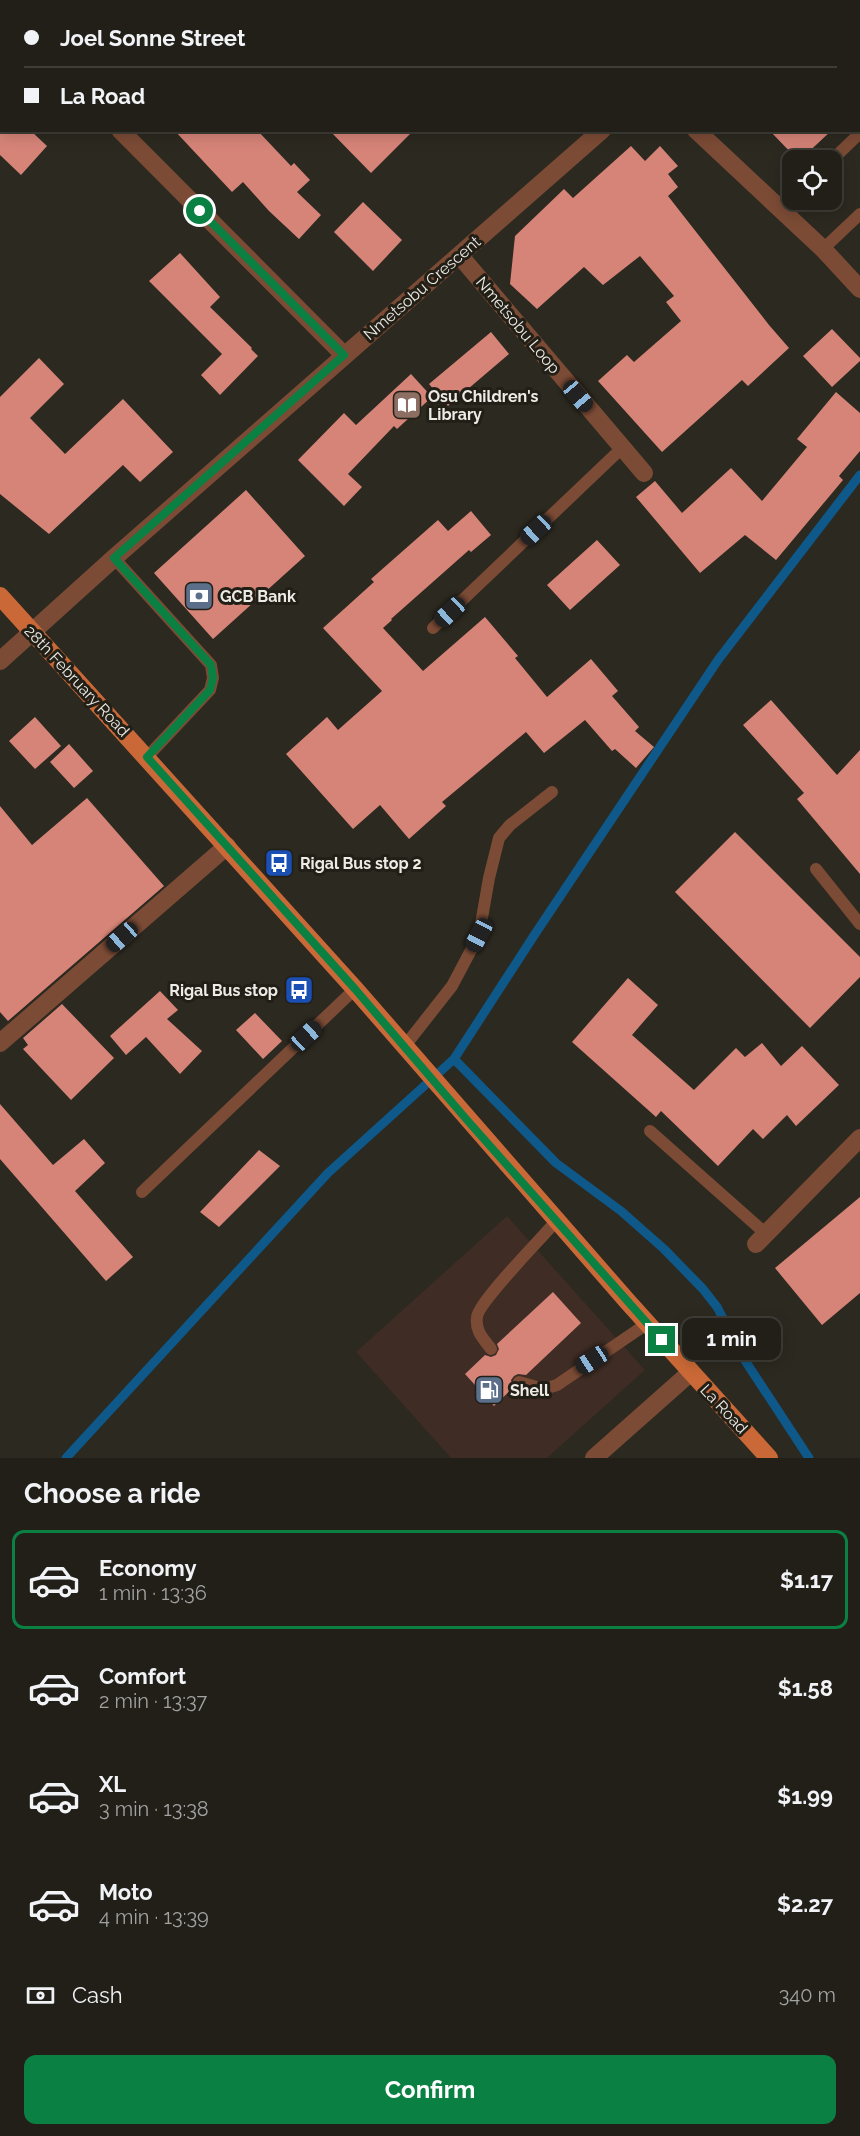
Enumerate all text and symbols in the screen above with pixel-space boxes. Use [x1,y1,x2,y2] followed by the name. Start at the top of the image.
[60,25,245,51] text: Joel Sonne Street
[60,83,145,109] text: La Road
[782,150,842,210] map controls
[782,150,842,210] button: locate
[186,197,213,224] route start
[360,232,485,344] street label: Nmetsobu Crescent
[472,273,564,377] street label: Nmetsobu Loop
[560,376,596,416] car
[428,387,539,424] place label: Osu Children's Library
[391,389,423,421] library icon: Osu Children's Library
[517,511,555,549] car
[183,580,215,612] bank icon: GCB Bank
[220,587,296,606] place label: GCB Bank
[431,593,469,631] car
[21,622,133,741] street label: 28th February Road
[263,847,295,879] bus stop icon: Rigal Bus stop 2
[300,854,422,873] place label: Rigal Bus stop 2
[463,915,495,955] car
[103,918,141,956] car
[283,974,315,1006] bus stop icon: Rigal Bus stop
[169,981,278,1000] place label: Rigal Bus stop
[287,1017,325,1055] car
[683,1319,782,1361] callout: 1 min
[648,1326,675,1353] route end
[706,1327,757,1351] text: 1 min
[572,1343,612,1377] car
[473,1374,505,1406] fuel station icon: Shell
[696,1380,752,1438] street label: La Road
[510,1381,550,1400] place label: Shell
[24,1478,200,1509] text: Choose a ride
[27,1553,81,1607] icon: car
[99,1555,197,1581] text: Economy
[780,1567,833,1593] text: $1.17
[99,1581,207,1605] text: 1 min · 13:36
[27,1661,81,1715] icon: car
[99,1663,186,1689] text: Comfort
[778,1675,833,1701] text: $1.58
[99,1689,207,1713] text: 2 min · 13:37
[27,1769,81,1823] icon: car
[99,1771,126,1797] text: XL
[777,1783,833,1809] text: $1.99
[99,1797,209,1821] text: 3 min · 13:38
[27,1877,81,1931] icon: car
[99,1879,153,1905] text: Moto
[777,1891,833,1917] text: $2.27
[99,1905,209,1929] text: 4 min · 13:39
[24,1979,57,2012] icon: cash
[72,1982,123,2008] text: Cash
[779,1983,836,2007] text: 340 m
[24,2055,836,2124] button: Confirm

